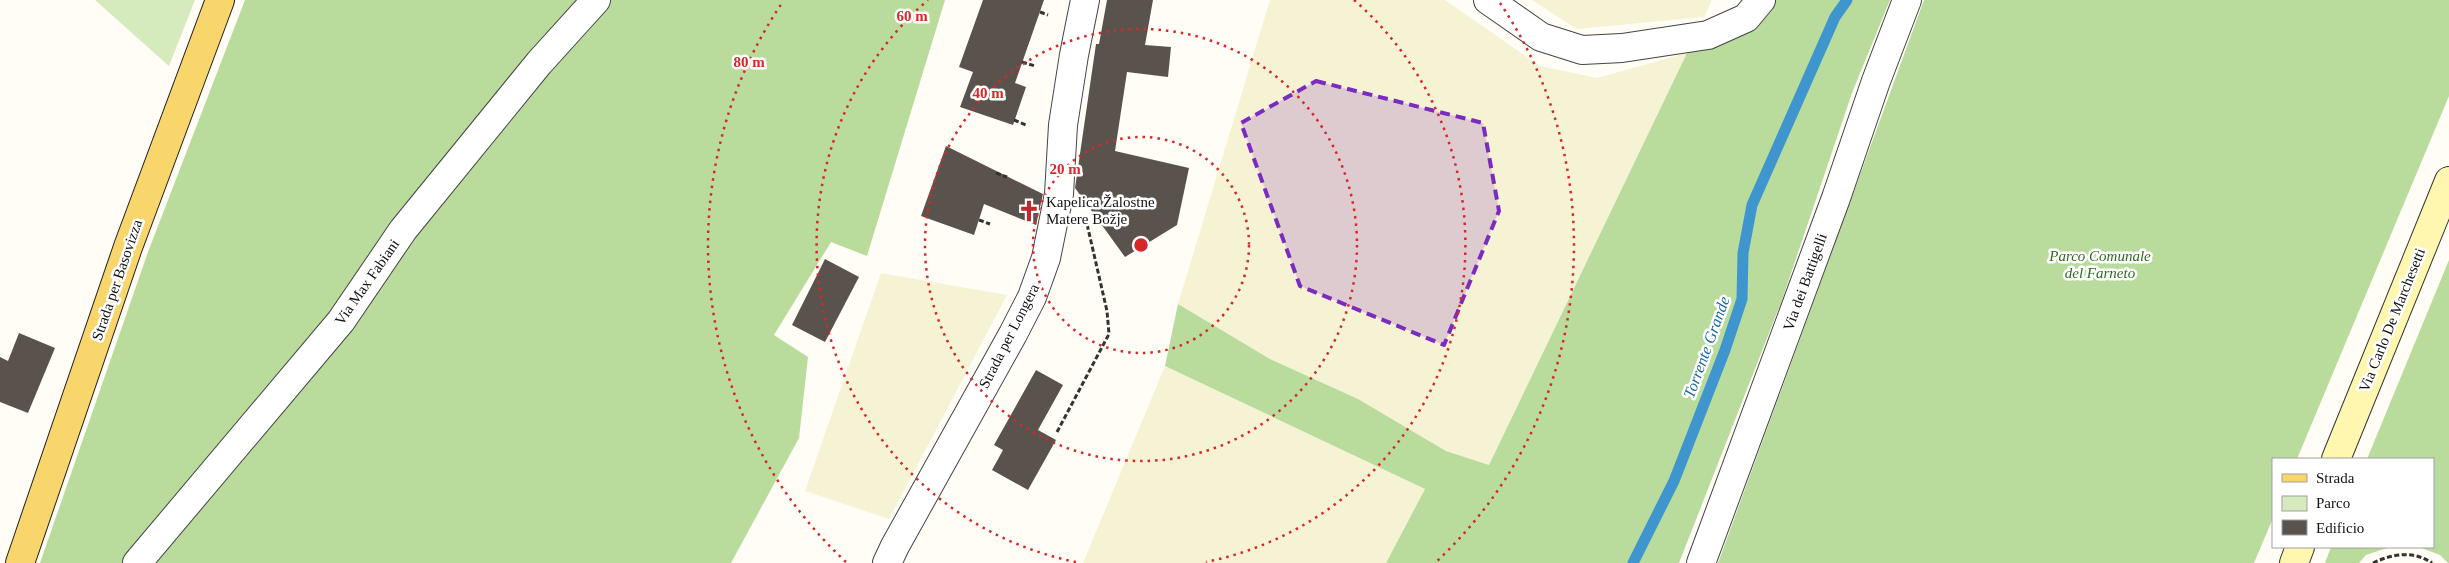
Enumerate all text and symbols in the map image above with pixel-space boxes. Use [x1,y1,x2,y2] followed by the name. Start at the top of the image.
[896,8,928,24] text: 60 m
[733,54,765,70] text: 80 m
[972,85,1004,101] text: 40 m
[1049,161,1081,177] text: 20 m
[1046,194,1155,227] place label: Kapelica Žalostne Matere Božje
[1016,198,1042,224] church icon: Kapelica Žalostne Matere Božje
[89,217,145,342] street label: Strada per Basovizza
[1780,231,1830,333] street label: Via dei Battigelli
[332,236,402,328] street label: Via Max Fabiani
[1132,236,1150,254] centre of rings
[2356,246,2428,394] street label: Via Carlo De Marchesetti
[2048,248,2151,281] park label: Parco Comunale del Farneto
[976,281,1042,391] street label: Strada per Longera
[1680,294,1733,400] water label: Torrente Grande
[2272,458,2434,548] legend
[2316,470,2355,486] text: Strada
[2316,495,2350,511] text: Parco
[2316,520,2364,536] text: Edificio

